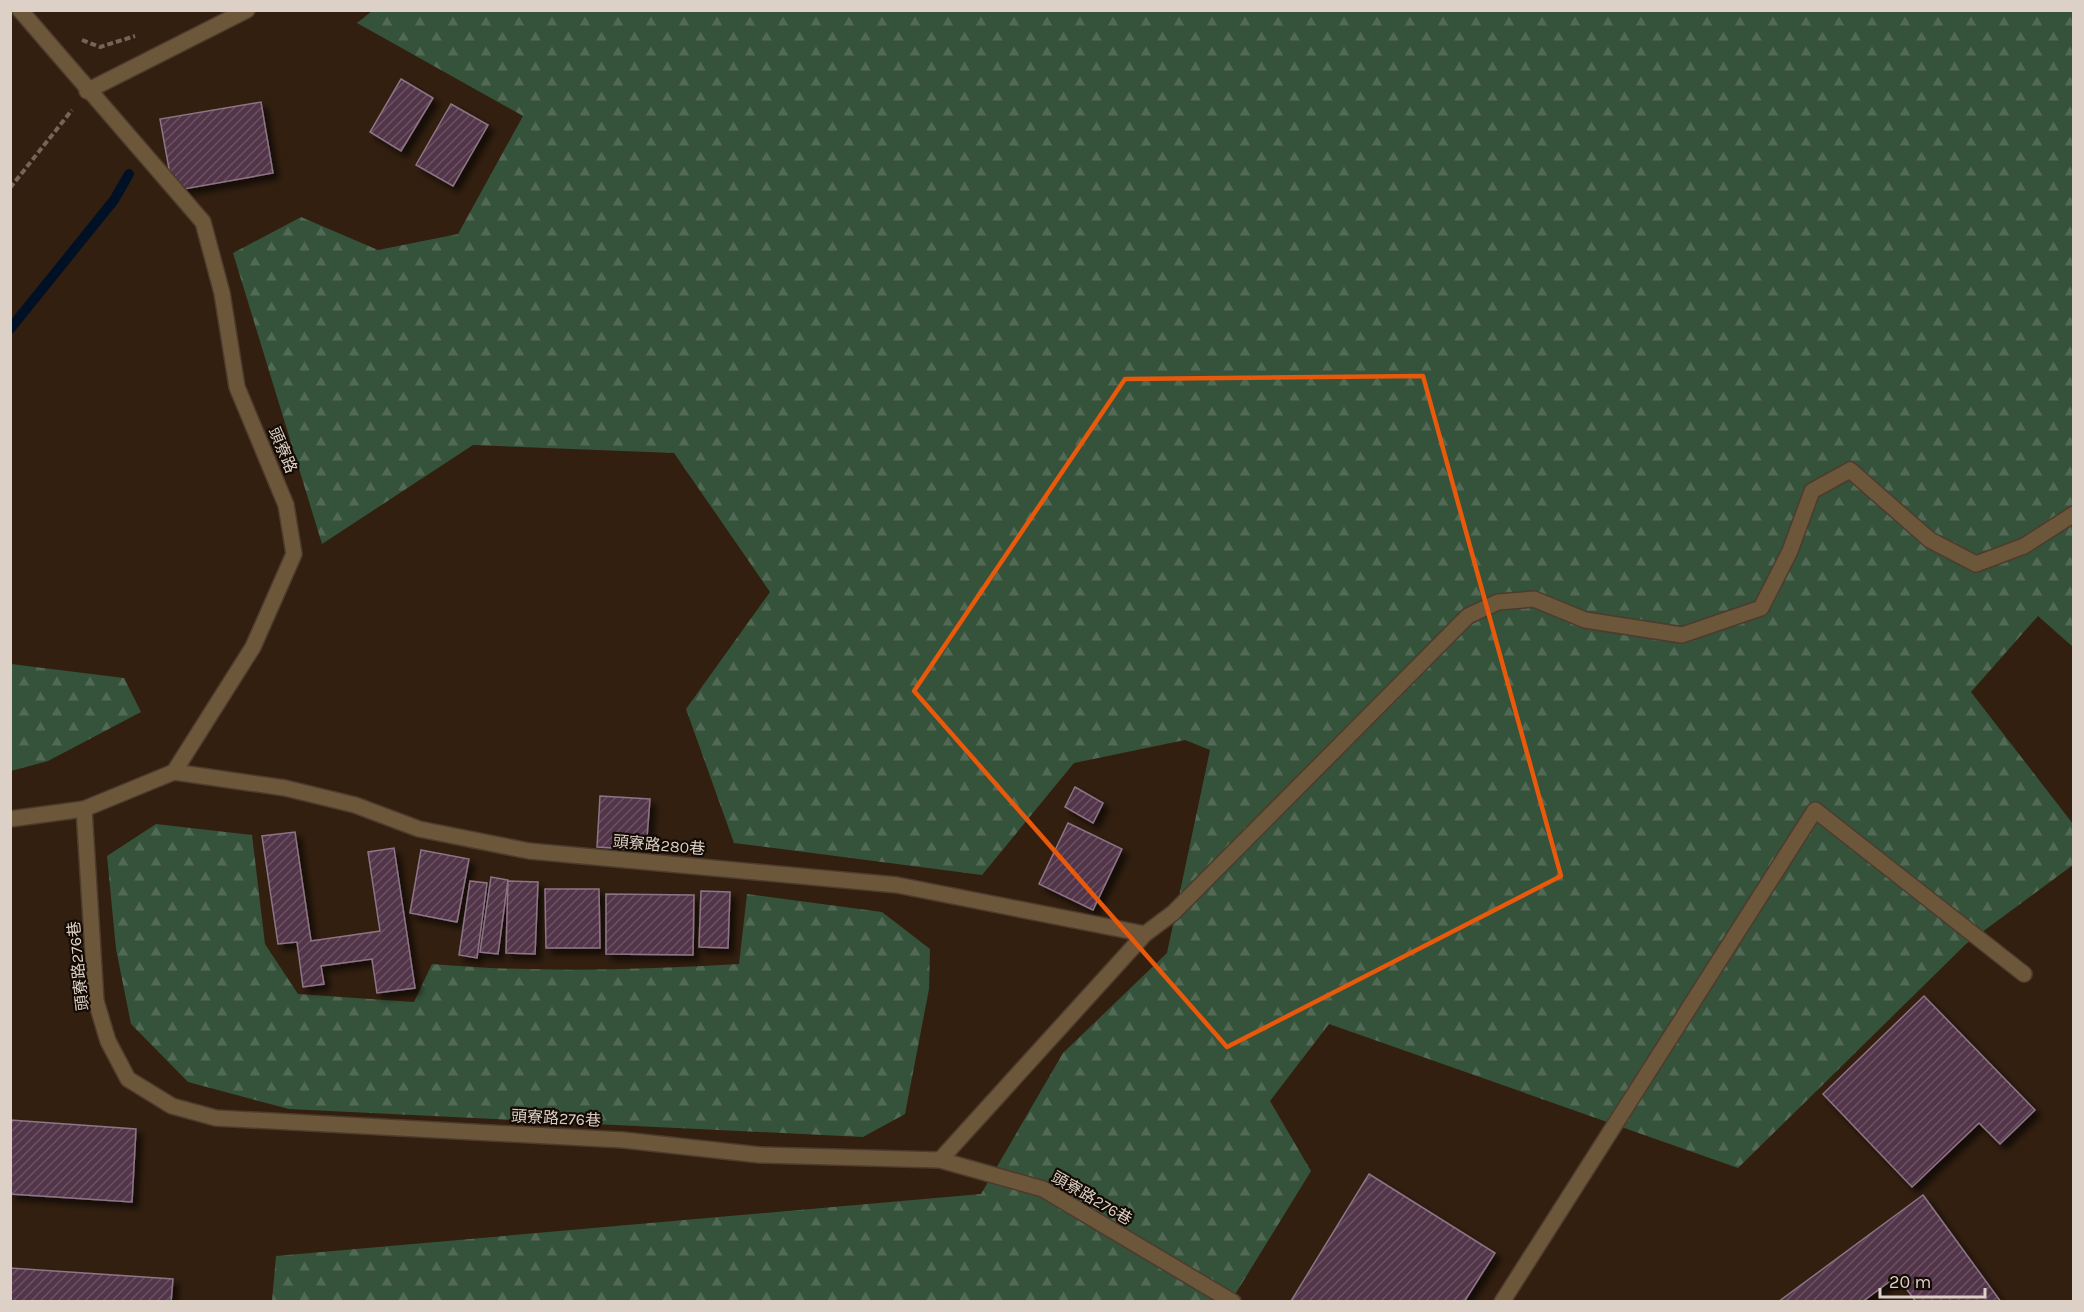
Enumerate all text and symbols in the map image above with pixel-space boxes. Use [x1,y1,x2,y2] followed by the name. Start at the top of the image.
[265,424,301,476] street label: 頭寮路
[612,832,706,858] street label: 頭寮路280巷
[64,920,92,1012] street label: 頭寮路276巷
[511,1106,601,1130] street label: 頭寮路276巷
[1048,1167,1136,1229] street label: 頭寮路276巷
[1880,1261,1985,1299] scale bar
[1889,1271,1931,1293] text: 20 m

